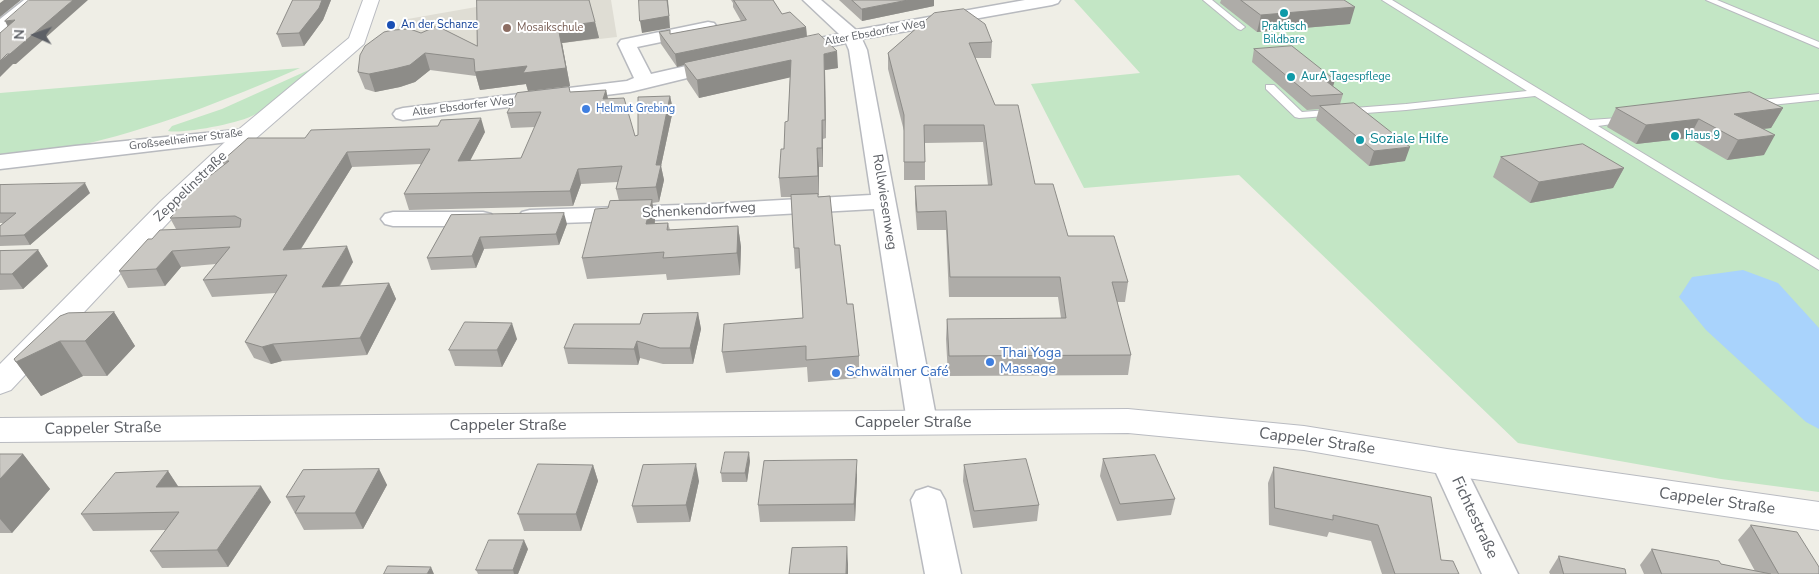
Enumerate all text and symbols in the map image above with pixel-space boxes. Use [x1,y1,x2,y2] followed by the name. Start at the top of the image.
[1278,7,1290,19] marker: Praktisch Bildbare
[10,10,60,60] north arrow
[824,17,926,49] street label: Alter Ebsdorfer Weg
[401,18,478,32] place label: An der Schanze
[385,19,397,31] marker: An der Schanze
[1262,20,1306,46] place label: Praktisch Bildbare
[517,21,583,35] place label: Mosaikschule
[501,22,513,34] marker: Mosaikschule
[10,29,29,40] text: N
[1301,70,1391,84] place label: AurA Tagespflege
[1285,71,1297,83] marker: AurA Tagespflege
[411,94,515,120] street label: Alter Ebsdorfer Weg
[596,102,675,116] place label: Helmut Grebing
[580,103,592,115] marker: Helmut Grebing
[128,126,244,154] street label: Großseelheimer Straße
[1685,129,1720,143] place label: Haus 9
[1669,130,1681,142] marker: Haus 9
[1370,132,1448,148] place label: Soziale Hilfe
[1354,134,1366,146] marker: Soziale Hilfe
[151,148,231,226] street label: Zeppelinstraße
[868,153,900,251] street label: Rollwiesenweg
[642,200,756,222] street label: Schenkendorfweg
[1000,346,1061,378] place label: Thai Yoga Massage
[984,356,996,368] marker: Thai Yoga Massage
[846,365,949,381] place label: Schwälmer Café
[830,367,842,379] marker: Schwälmer Café
[854,413,972,433] street label: Cappeler Straße
[449,416,567,436] street label: Cappeler Straße
[44,418,162,440] street label: Cappeler Straße
[1258,424,1376,460] street label: Cappeler Straße
[1447,474,1501,562] street label: Fichtestraße
[1658,484,1776,520] street label: Cappeler Straße

